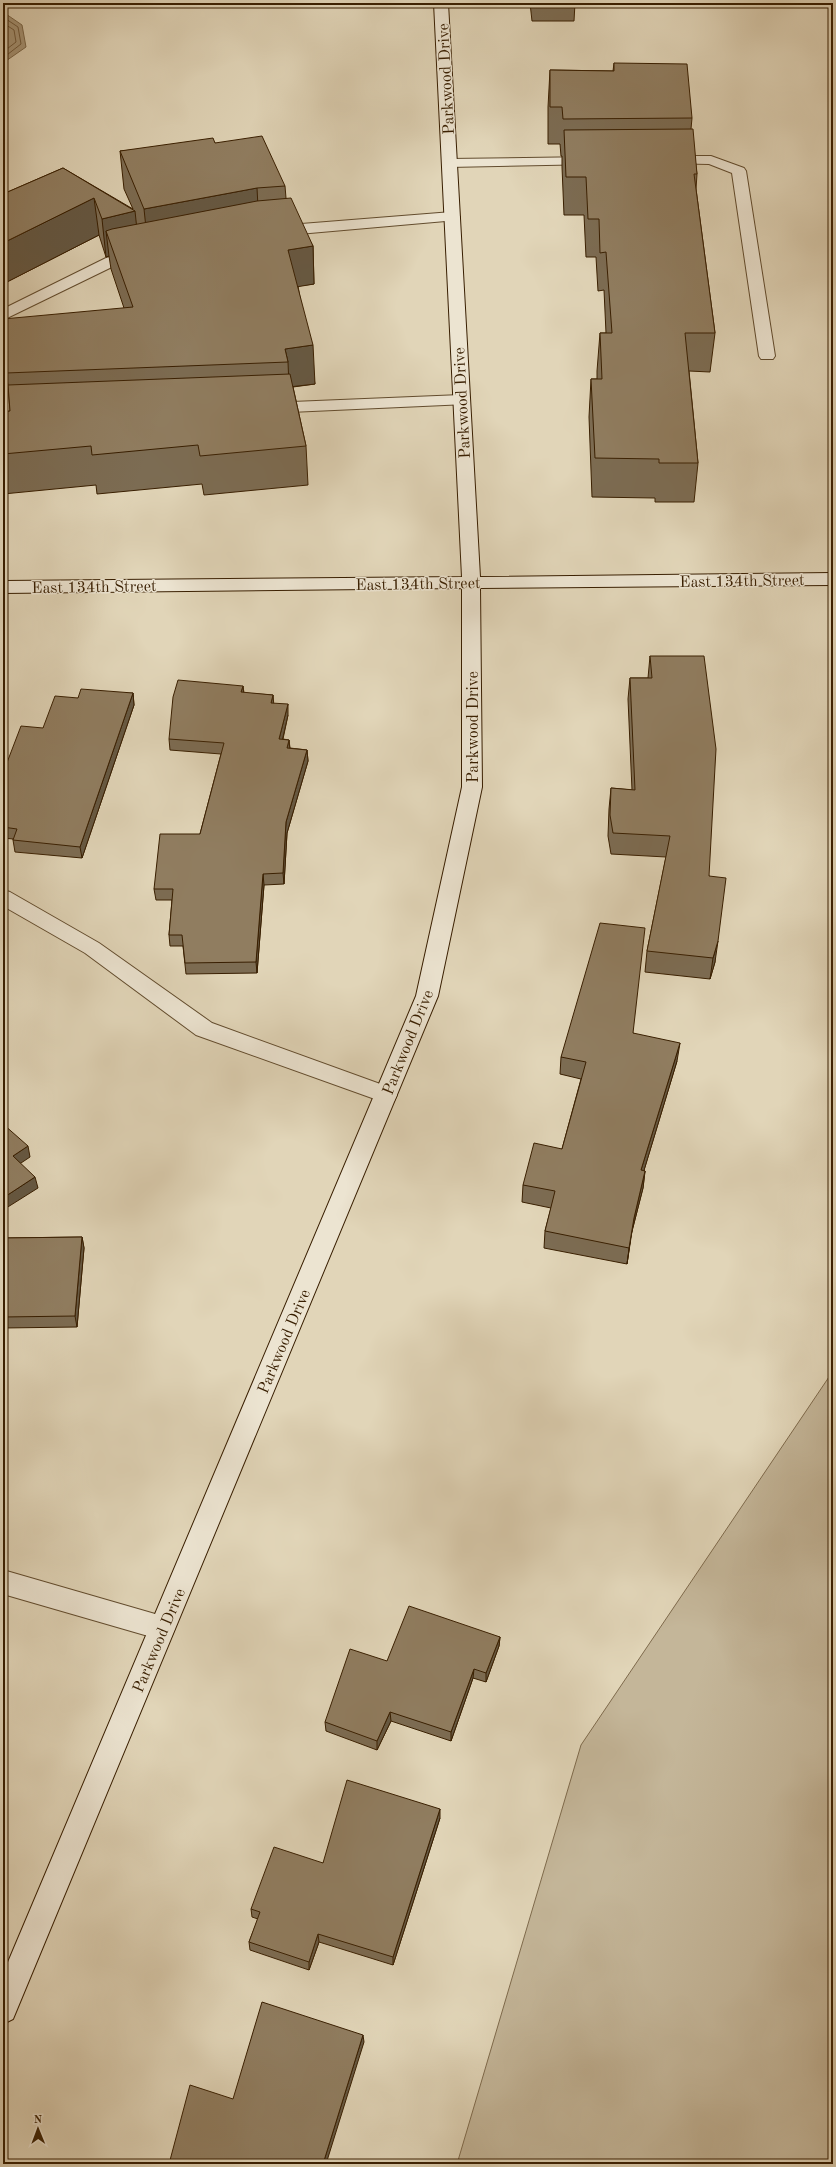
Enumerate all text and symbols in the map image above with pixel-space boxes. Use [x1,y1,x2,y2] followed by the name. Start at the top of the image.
[436,23,458,135] street label: Parkwood Drive
[452,347,474,459] street label: Parkwood Drive
[679,573,805,591] street label: East 134th Street
[355,576,481,594] street label: East 134th Street
[31,579,157,597] street label: East 134th Street
[466,671,482,783] street label: Parkwood Drive
[381,988,437,1098] street label: Parkwood Drive
[256,1287,314,1396] street label: Parkwood Drive
[131,1586,189,1695] street label: Parkwood Drive
[18,2109,58,2149] north arrow
[34,2115,43,2126] text: N

